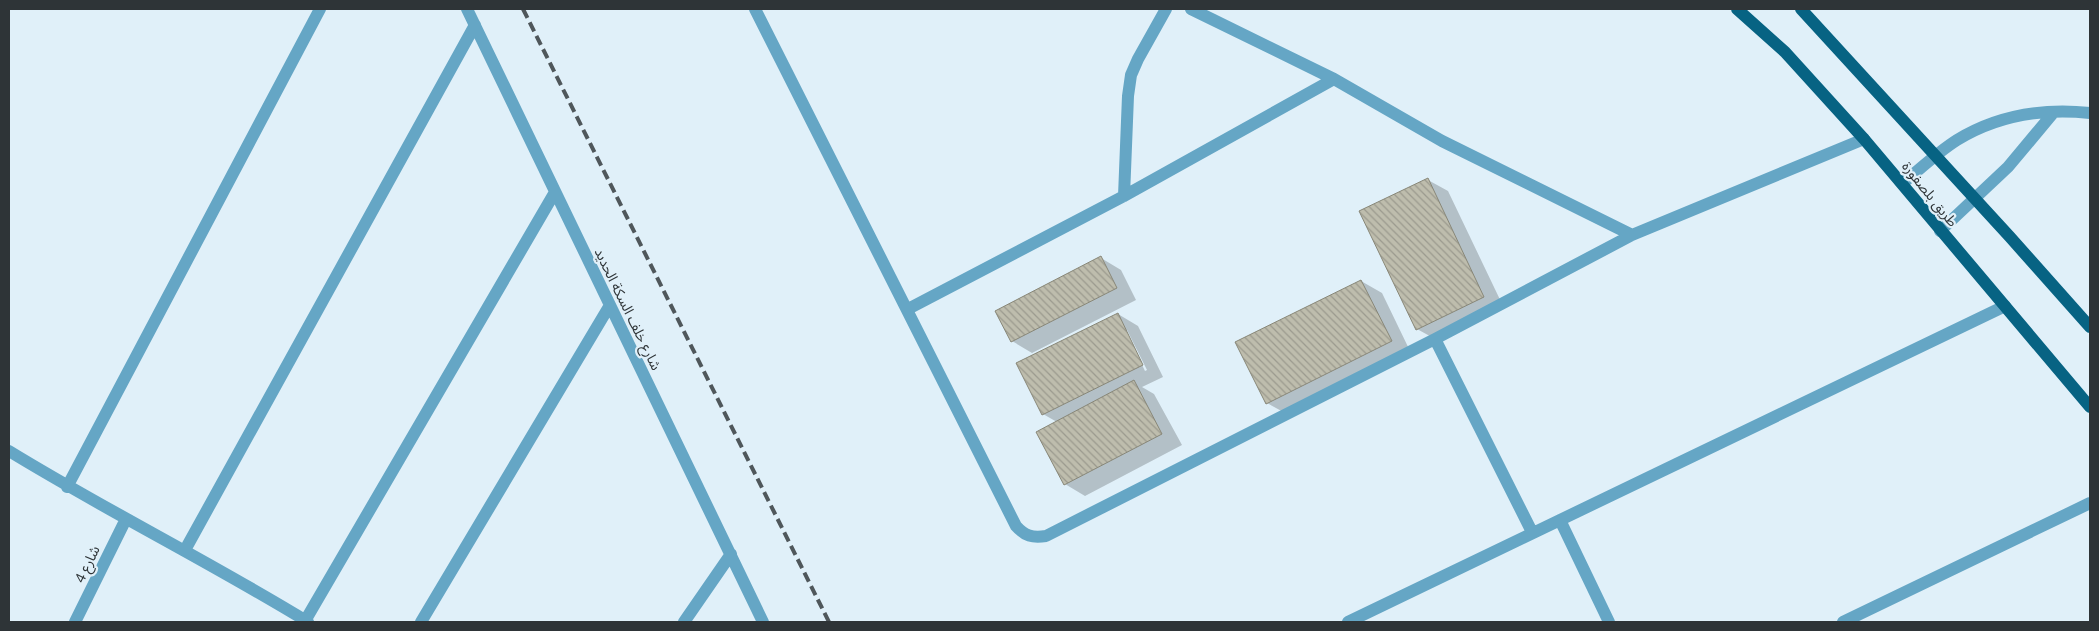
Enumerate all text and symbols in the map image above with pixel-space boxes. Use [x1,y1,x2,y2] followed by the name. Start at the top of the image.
[1897,157,1963,231] street label: طريق بلصفورة
[589,244,666,374] street label: شارع خلف السكة الحديد
[69,542,105,586] street label: شارع 4

